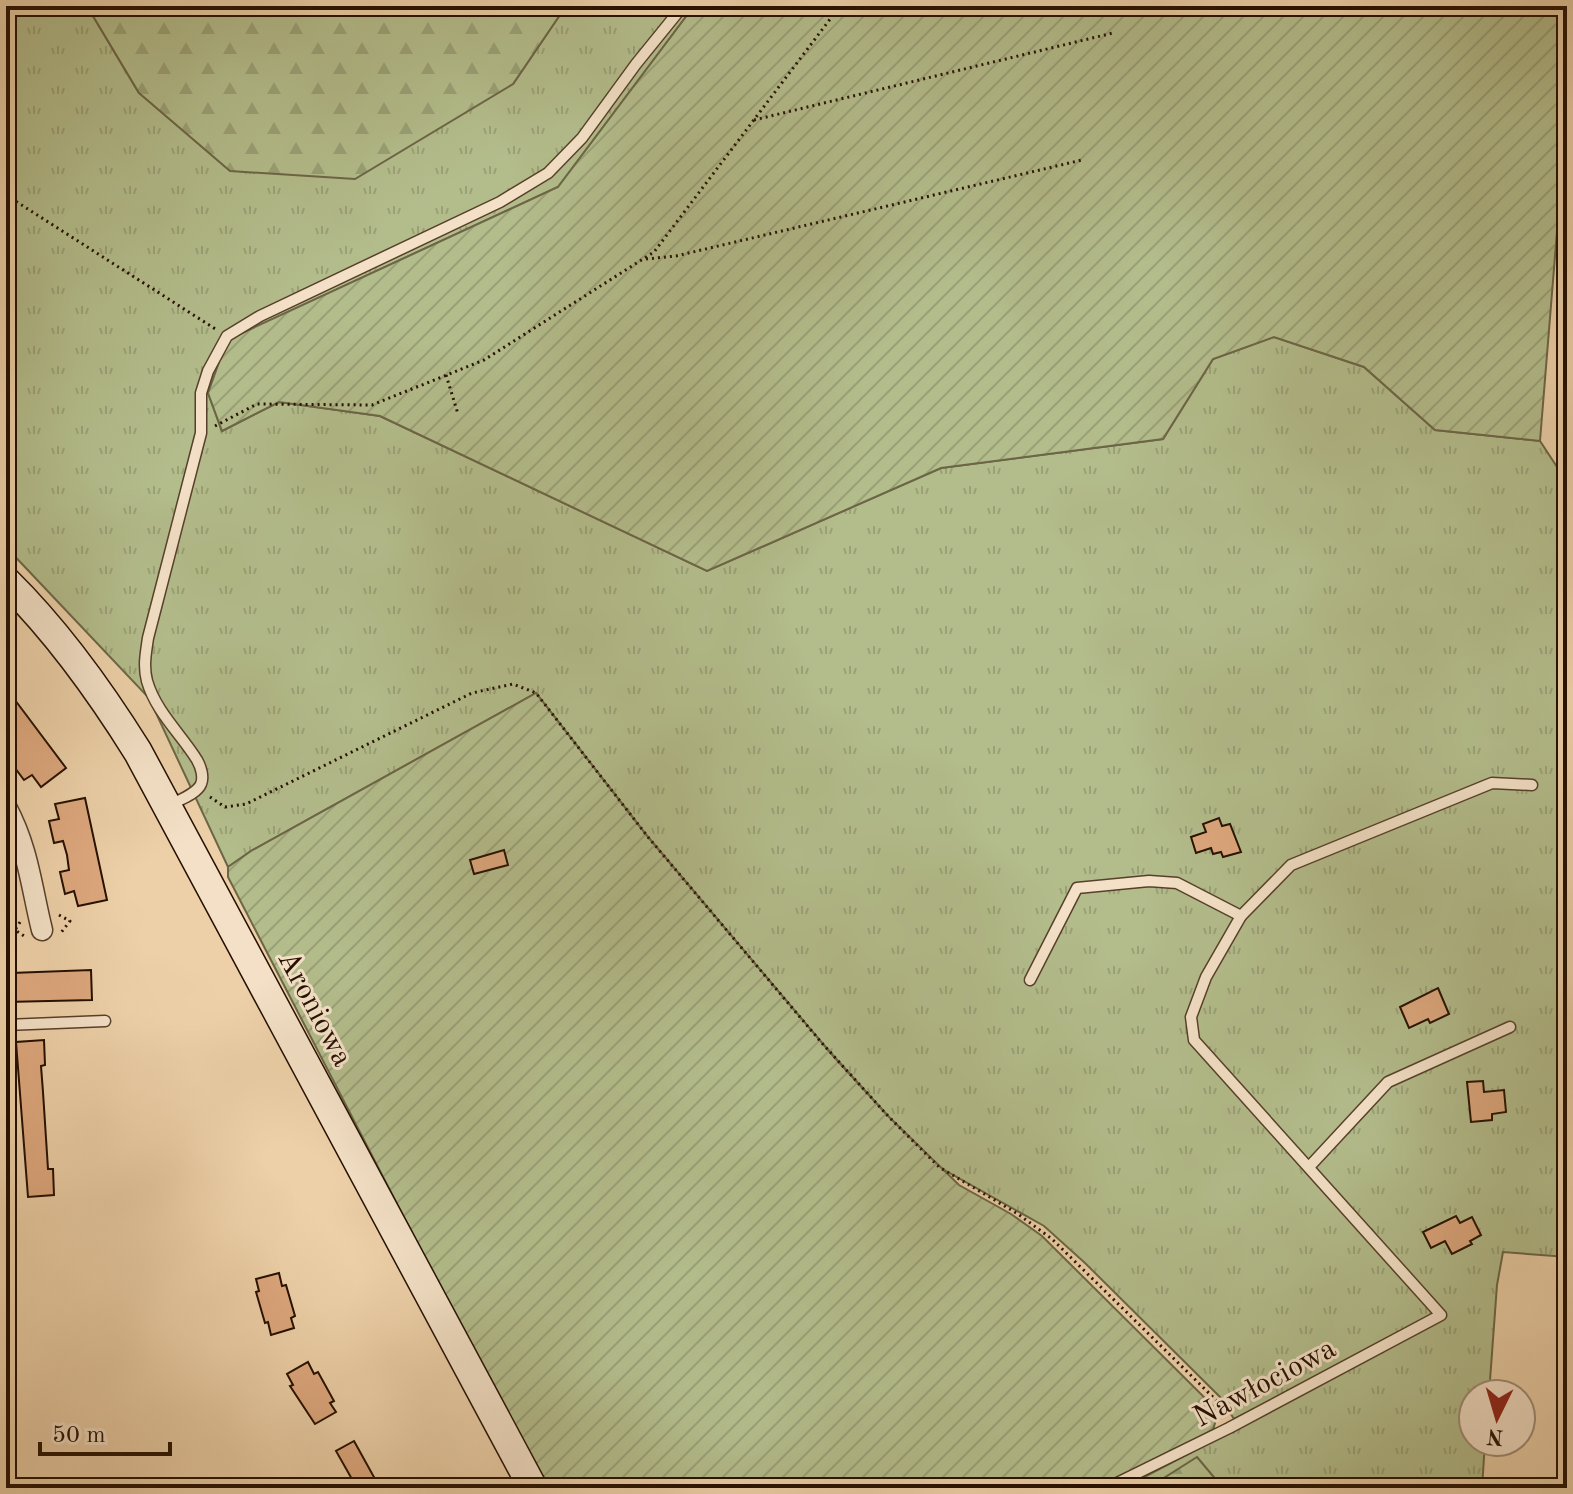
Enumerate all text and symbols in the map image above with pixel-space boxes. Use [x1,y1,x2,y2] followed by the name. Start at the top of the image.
[271,946,357,1072] street label: Aroniowa
[1189,1334,1341,1434] street label: Nawłociowa
[1457,1378,1537,1458] north arrow
[40,1406,170,1456] scale bar
[52,1424,106,1448] text: 50 m
[1486,1424,1505,1448] text: N

